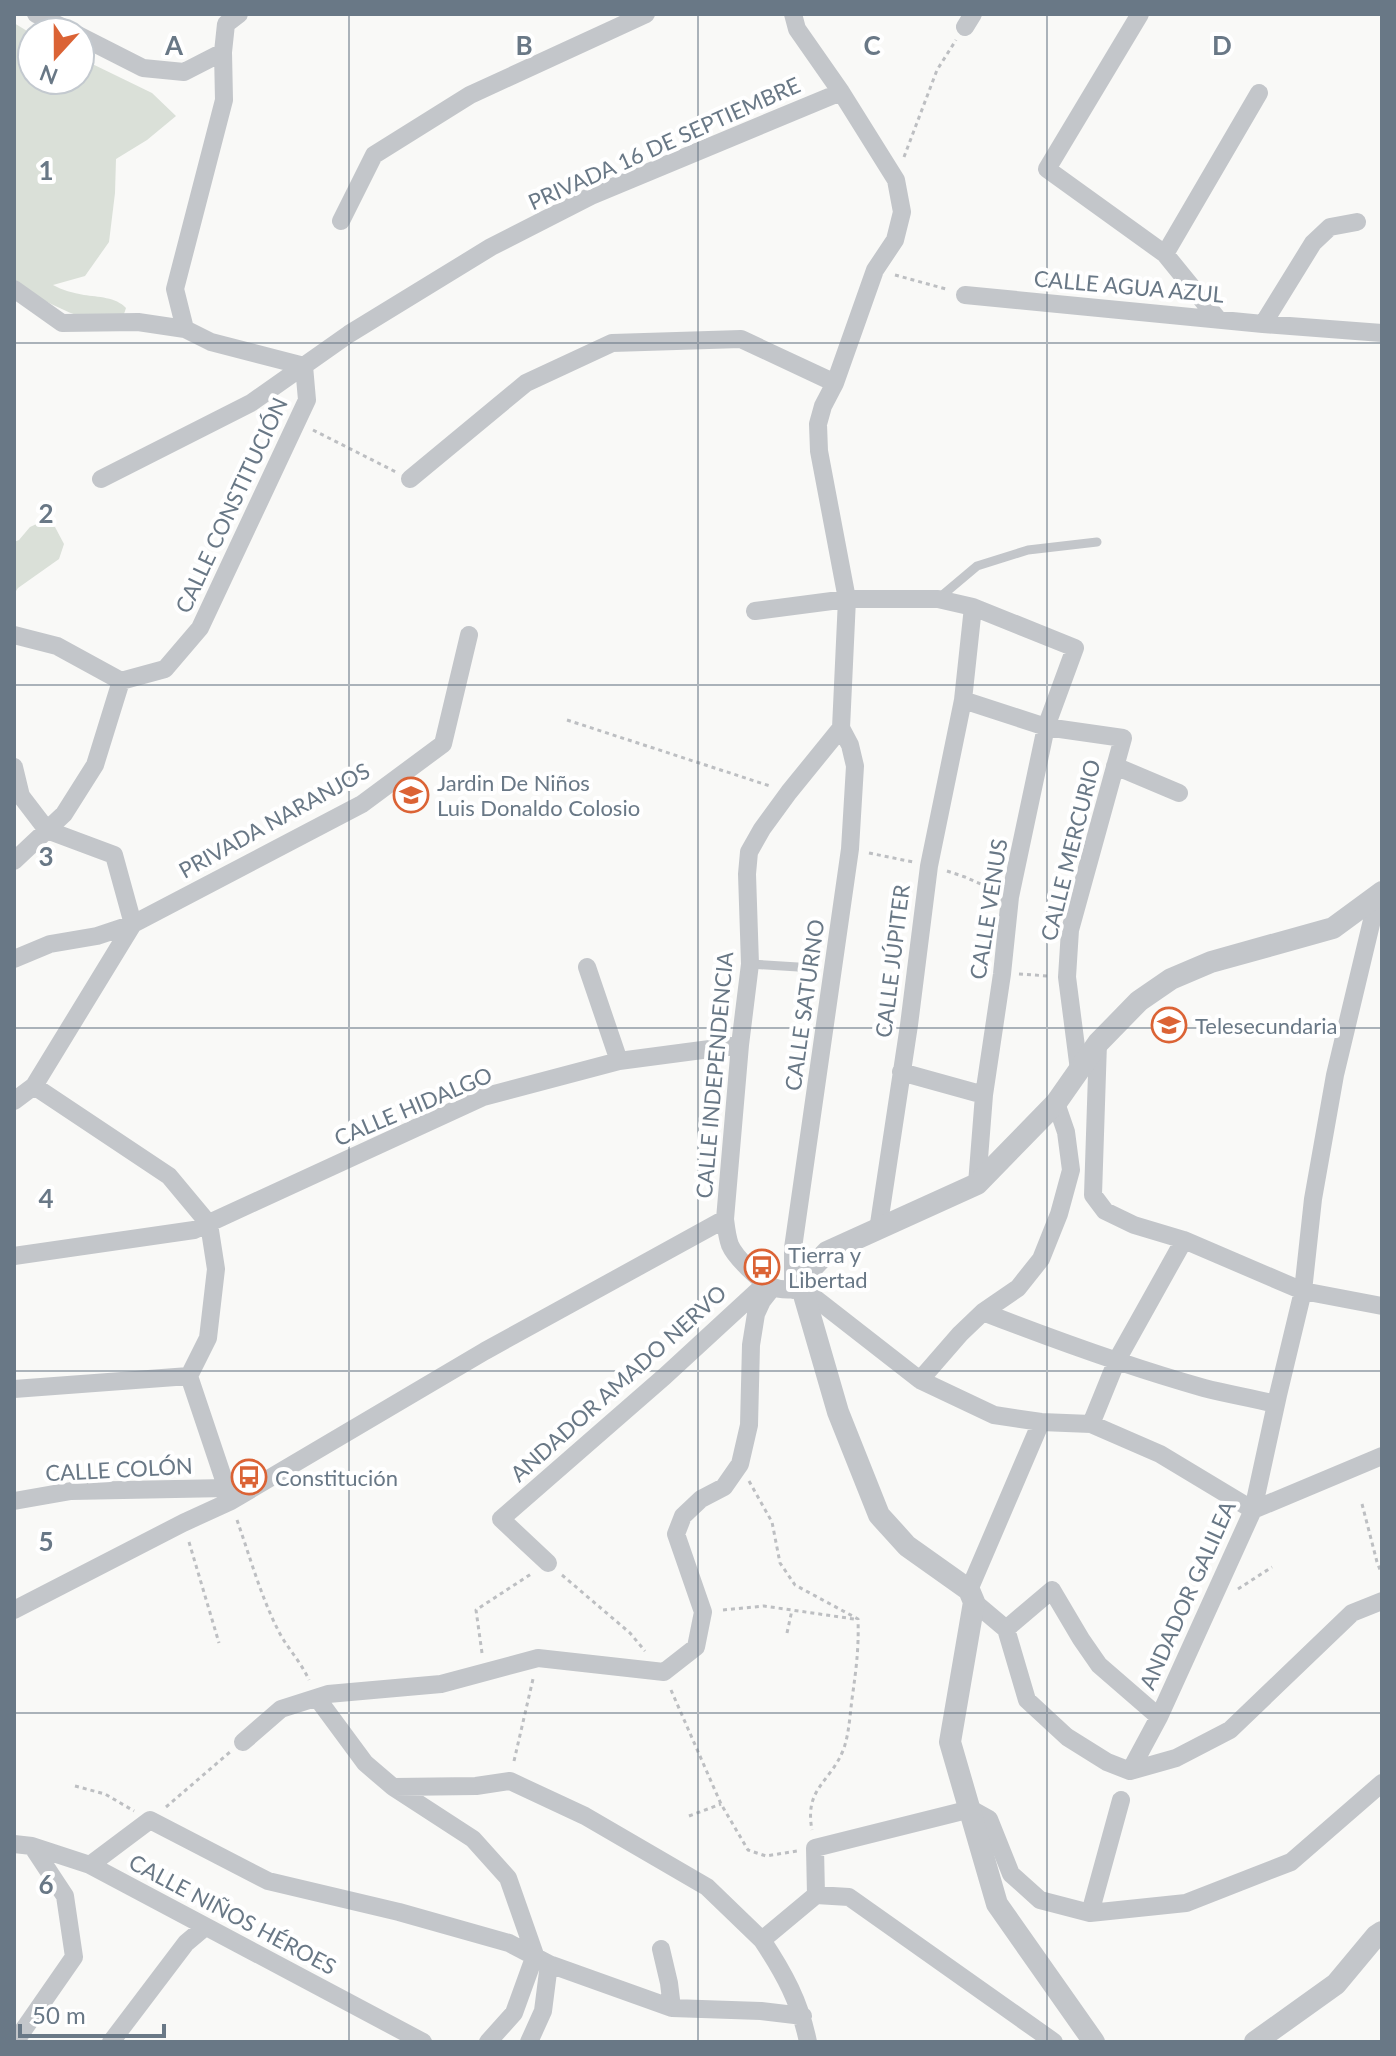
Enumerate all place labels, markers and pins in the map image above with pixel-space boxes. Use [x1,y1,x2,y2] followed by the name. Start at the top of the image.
[437,769,640,821] place label: Jardin De Niños Luis Donaldo Colosio
[392,776,430,814] school or university icon: Jardin De Niños Luis Donaldo Colosio
[1150,1006,1188,1044] school or university icon: Telesecundaria
[1195,1012,1337,1039] place label: Telesecundaria
[788,1241,868,1293] place label: Tierra y Libertad
[743,1248,781,1286] bus stop icon: Tierra y Libertad
[230,1458,268,1496] bus stop icon: Constitución
[275,1464,398,1491] place label: Constitución

